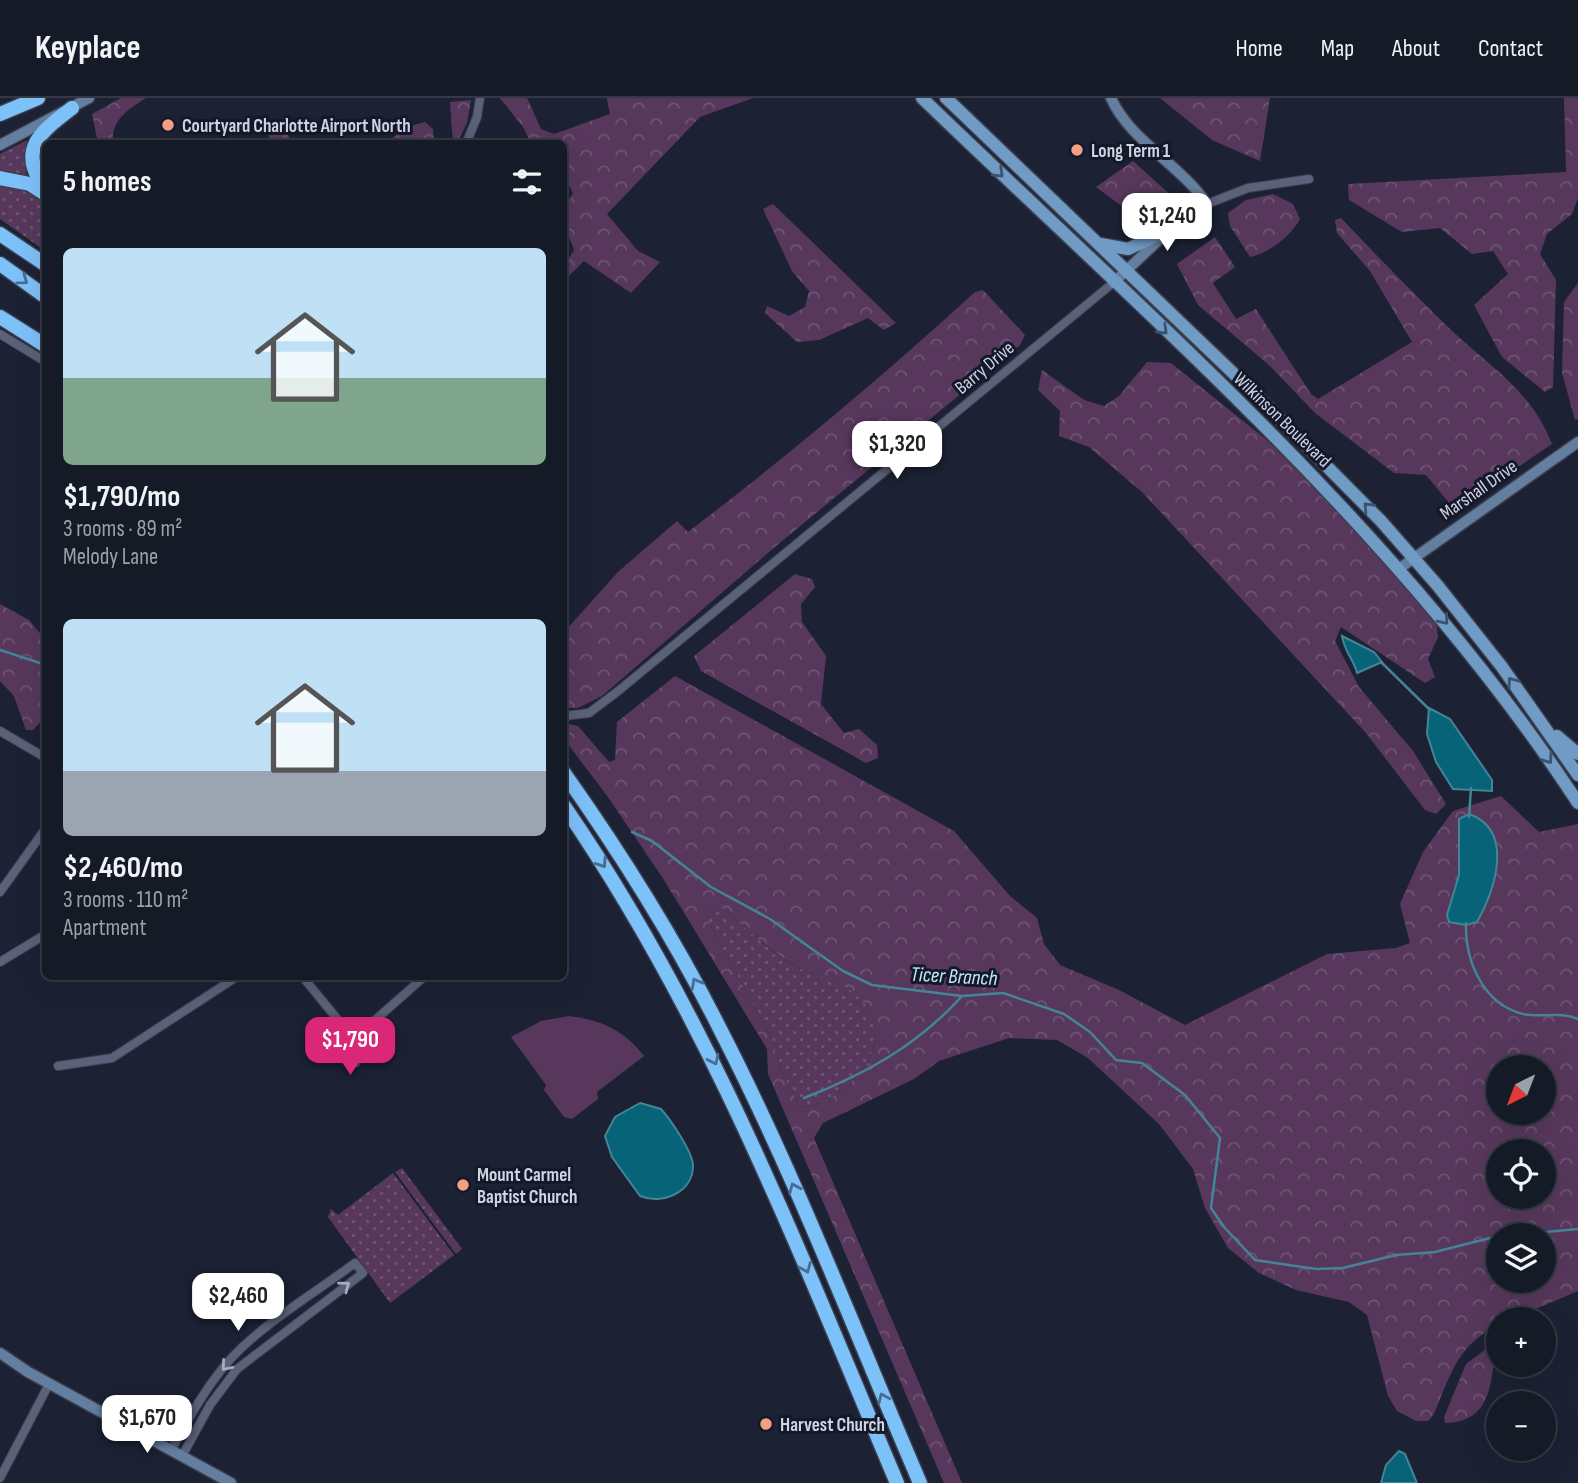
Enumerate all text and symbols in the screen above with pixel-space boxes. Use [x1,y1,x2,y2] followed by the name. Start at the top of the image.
[35,28,141,68] text: Keyplace
[1235,34,1283,63] text: Home
[1321,34,1354,63] text: Map
[1392,34,1440,63] text: About
[1478,34,1543,63] text: Contact
[182,115,411,138] place label: Courtyard Charlotte Airport North
[160,117,176,133] marker: Courtyard Charlotte Airport North
[1091,140,1171,163] place label: Long Term 1
[1069,142,1085,158] marker: Long Term 1
[508,163,546,201] icon: filters
[63,164,152,200] text: 5 homes
[991,164,1004,177] one-way arrow
[1110,194,1224,253] pin: $1,240
[1138,202,1196,230] text: $1,240
[15,272,28,285] one-way arrow
[242,294,368,420] icon: home
[1154,321,1167,334] one-way arrow
[951,337,1019,400] street label: Barry Drive
[1228,368,1336,472] street label: Wilkinson Boulevard
[840,422,954,481] pin: $1,320
[868,430,926,458] text: $1,320
[1436,455,1522,525] street label: Marshall Drive
[63,479,180,515] text: $1,790/mo
[1363,503,1376,516] one-way arrow
[63,515,182,543] text: 3 rooms · 89 m²
[63,543,158,571] text: Melody Lane
[1435,613,1448,625] one-way arrow
[242,665,368,791] icon: home
[1508,677,1521,690] one-way arrow
[1540,751,1552,764] one-way arrow
[63,850,183,886] text: $2,460/mo
[593,855,606,868] one-way arrow
[63,886,188,914] text: 3 rooms · 110 m²
[63,914,147,942] text: Apartment
[910,962,998,991] water label: Ticer Branch
[691,978,704,990] one-way arrow
[293,1018,407,1077] pin: $1,790
[321,1026,379,1054] text: $1,790
[705,1053,719,1065] one-way arrow
[1486,1055,1556,1125] north arrow
[1486,1055,1556,1461] map controls
[1486,1139,1556,1209] button: locate
[477,1164,577,1209] place label: Mount Carmel Baptist Church
[455,1177,471,1193] marker: Mount Carmel Baptist Church
[788,1183,802,1196] one-way arrow
[1486,1223,1556,1293] button: layers
[798,1261,812,1274] one-way arrow
[181,1274,295,1333] pin: $2,460
[337,1281,350,1294] one-way arrow
[208,1282,268,1310] text: $2,460
[1486,1307,1556,1377] button: +
[222,1358,234,1371] one-way arrow
[1486,1391,1556,1461] button: −
[877,1393,891,1405] one-way arrow
[90,1396,204,1455] pin: $1,670
[118,1404,176,1432] text: $1,670
[780,1414,885,1437] place label: Harvest Church
[758,1416,774,1432] marker: Harvest Church

